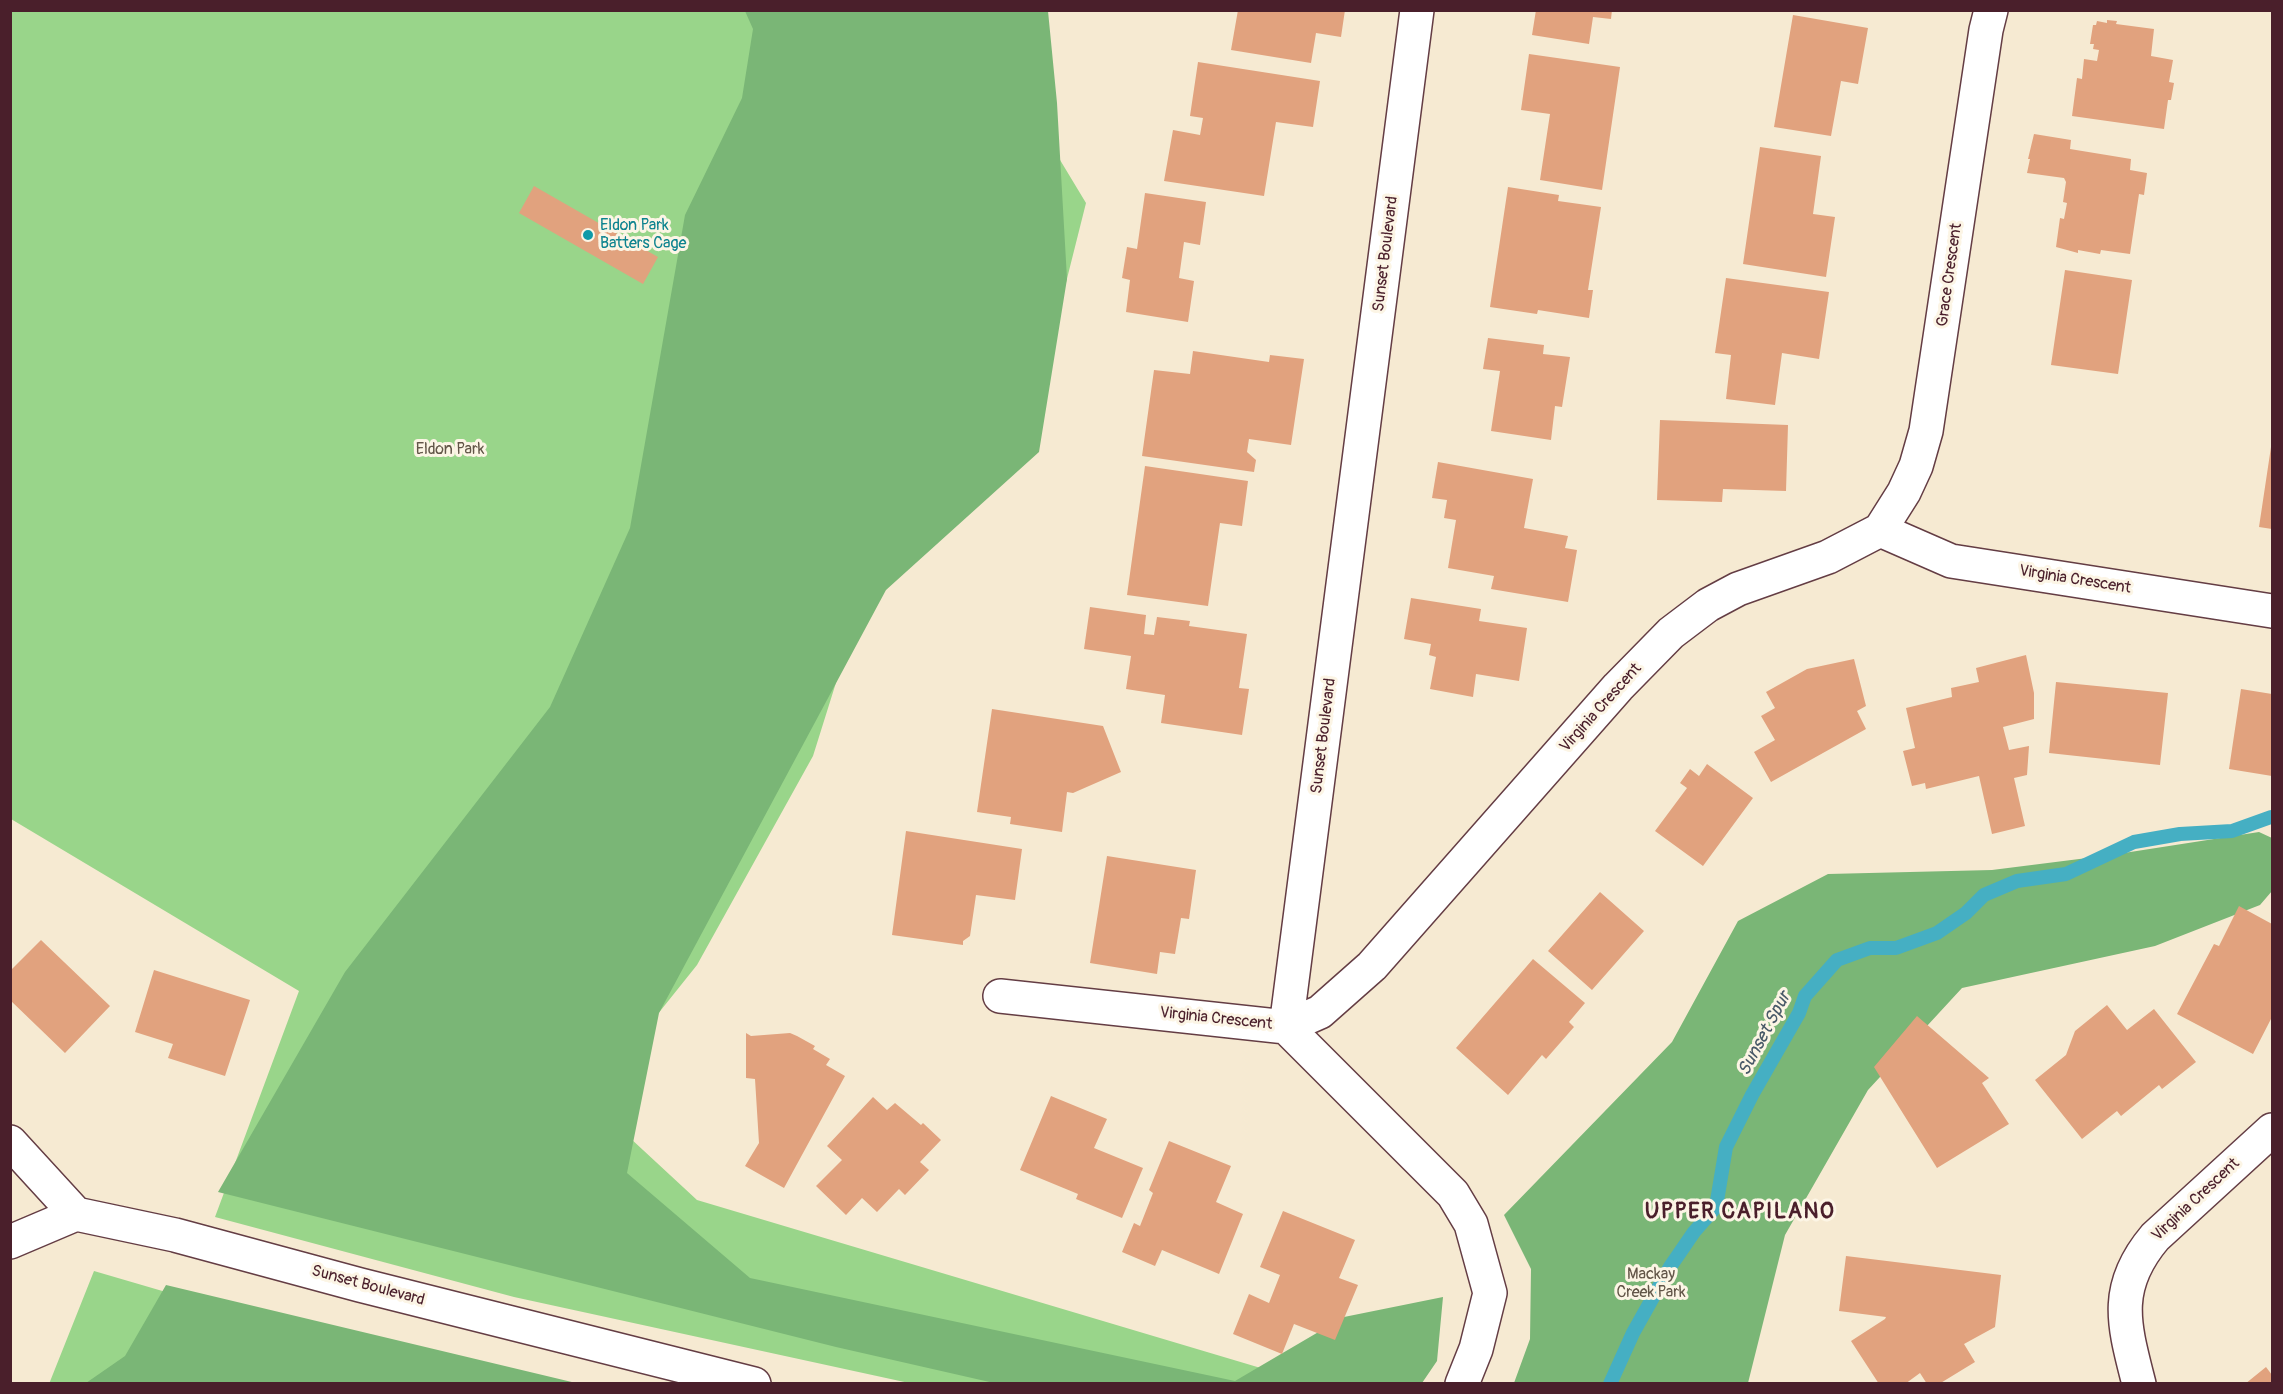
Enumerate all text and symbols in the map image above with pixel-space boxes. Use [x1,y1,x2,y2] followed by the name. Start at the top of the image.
[1369,195,1403,313] street label: Sunset Boulevard
[600,216,686,254] place label: Eldon Park Batters Cage
[1933,222,1967,328] street label: Grace Crescent
[581,228,595,242] marker: Eldon Park Batters Cage
[416,440,484,460] park label: Eldon Park
[2018,562,2132,598] street label: Virginia Crescent
[1556,660,1646,756] street label: Virginia Crescent
[1307,677,1341,795] street label: Sunset Boulevard
[1734,988,1796,1080] water label: Sunset Spur
[1159,1004,1273,1034] street label: Virginia Crescent
[2148,1154,2244,1246] street label: Virginia Crescent
[1645,1199,1835,1225] district label: UPPER CAPILANO
[309,1262,427,1310] street label: Sunset Boulevard
[1616,1265,1686,1303] park label: Mackay Creek Park

